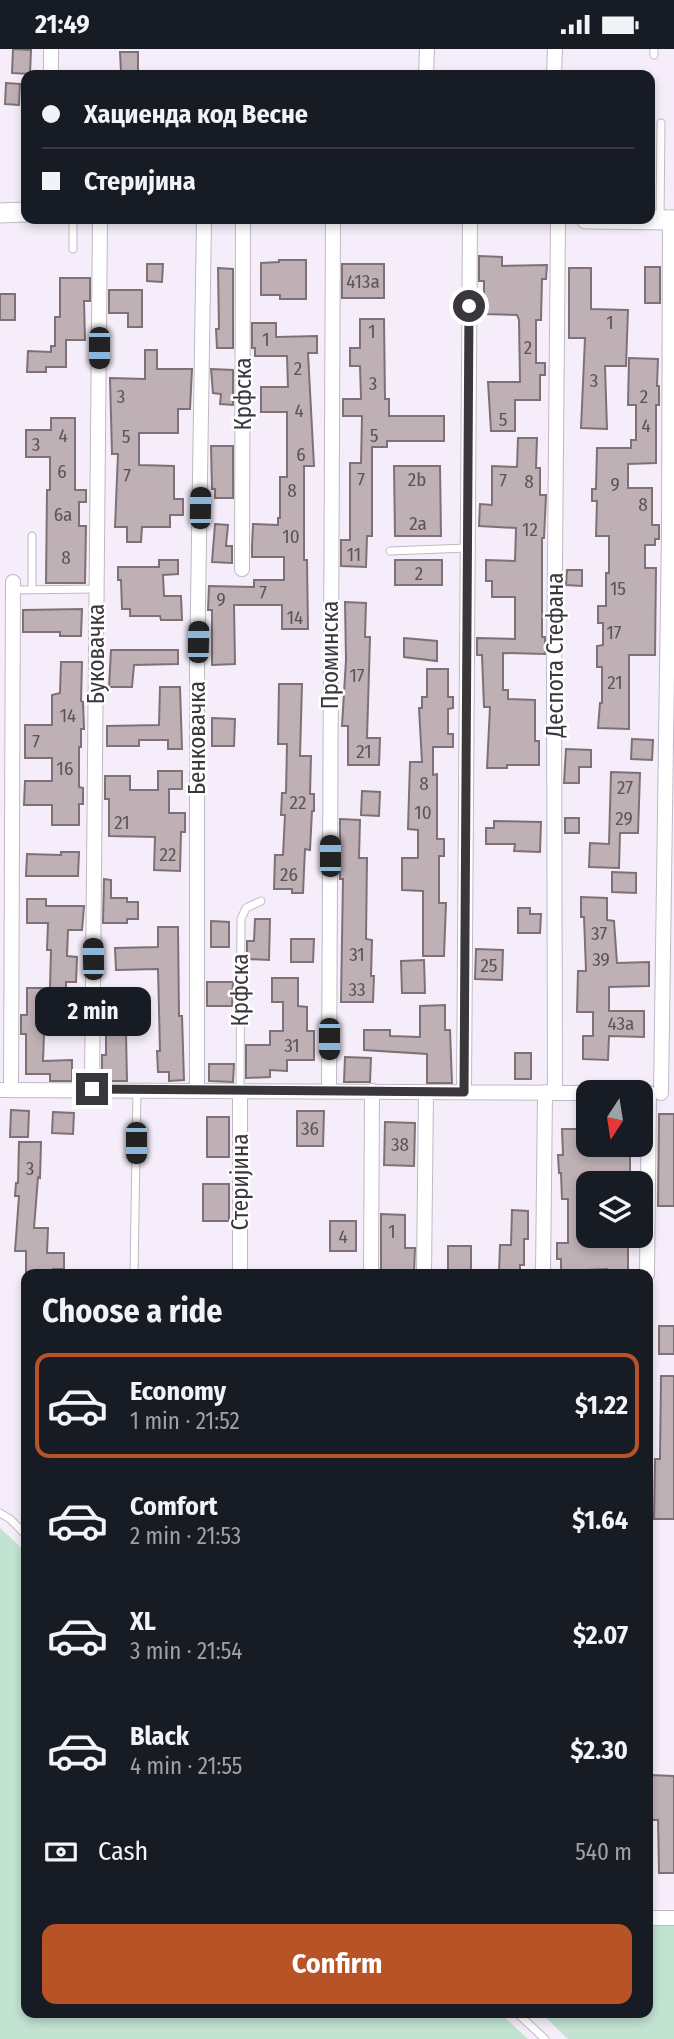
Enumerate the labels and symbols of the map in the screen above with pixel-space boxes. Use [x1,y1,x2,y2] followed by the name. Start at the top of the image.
[346,270,380,293] house number: 413a
[453,290,485,322] route start
[606,311,614,334] house number: 1
[368,320,376,343] house number: 1
[89,327,110,369] car
[262,328,270,351] house number: 1
[524,336,532,359] house number: 2
[294,357,302,380] house number: 2
[229,358,257,430] street label: Крфска
[590,369,598,392] house number: 3
[369,372,377,395] house number: 3
[117,385,125,408] house number: 3
[640,385,648,408] house number: 2
[294,399,304,422] house number: 4
[499,408,507,431] house number: 5
[641,414,651,437] house number: 4
[58,424,68,447] house number: 4
[370,424,378,447] house number: 5
[122,425,130,448] house number: 5
[32,433,40,456] house number: 3
[296,443,306,466] house number: 6
[57,460,67,483] house number: 6
[123,464,131,487] house number: 7
[357,468,365,491] house number: 7
[408,468,426,491] house number: 2b
[499,469,507,492] house number: 7
[524,470,534,493] house number: 8
[610,473,620,496] house number: 9
[287,479,297,502] house number: 8
[190,487,211,529] car
[638,493,648,516] house number: 8
[54,503,72,526] house number: 6a
[409,512,427,535] house number: 2a
[522,518,538,541] house number: 12
[282,525,300,548] house number: 10
[347,543,361,566] house number: 11
[61,546,71,569] house number: 8
[415,562,423,585] house number: 2
[541,572,569,739] street label: Деспота Стефана
[610,577,626,600] house number: 15
[259,581,267,604] house number: 7
[216,588,226,611] house number: 9
[316,601,344,709] street label: Проминска
[82,604,110,704] street label: Буковачка
[287,606,303,629] house number: 14
[188,621,209,663] car
[606,621,622,644] house number: 17
[349,664,365,687] house number: 17
[607,671,623,694] house number: 21
[183,681,211,795] street label: Бенковачка
[60,704,76,727] house number: 14
[32,730,40,753] house number: 7
[356,740,372,763] house number: 21
[57,757,73,780] house number: 16
[419,772,429,795] house number: 8
[617,776,633,799] house number: 27
[290,791,306,814] house number: 22
[414,801,432,824] house number: 10
[615,807,633,830] house number: 29
[114,811,130,834] house number: 21
[320,835,341,877] car
[160,843,176,866] house number: 22
[280,863,298,886] house number: 26
[591,922,607,945] house number: 37
[83,938,104,980] car
[349,943,365,966] house number: 31
[592,948,610,971] house number: 39
[226,954,254,1026] street label: Крфска
[480,954,498,977] house number: 25
[348,978,366,1001] house number: 33
[34,988,150,1037] callout: 2 min
[608,1012,634,1035] house number: 43a
[319,1018,340,1060] car
[284,1034,300,1057] house number: 31
[76,1073,108,1105] route end
[576,1080,653,1157] north arrow
[301,1117,319,1140] house number: 36
[126,1122,147,1164] car
[391,1133,409,1156] house number: 38
[226,1134,254,1230] street label: Стеријина
[26,1157,34,1180] house number: 3
[388,1220,396,1243] house number: 1
[338,1225,348,1248] house number: 4

